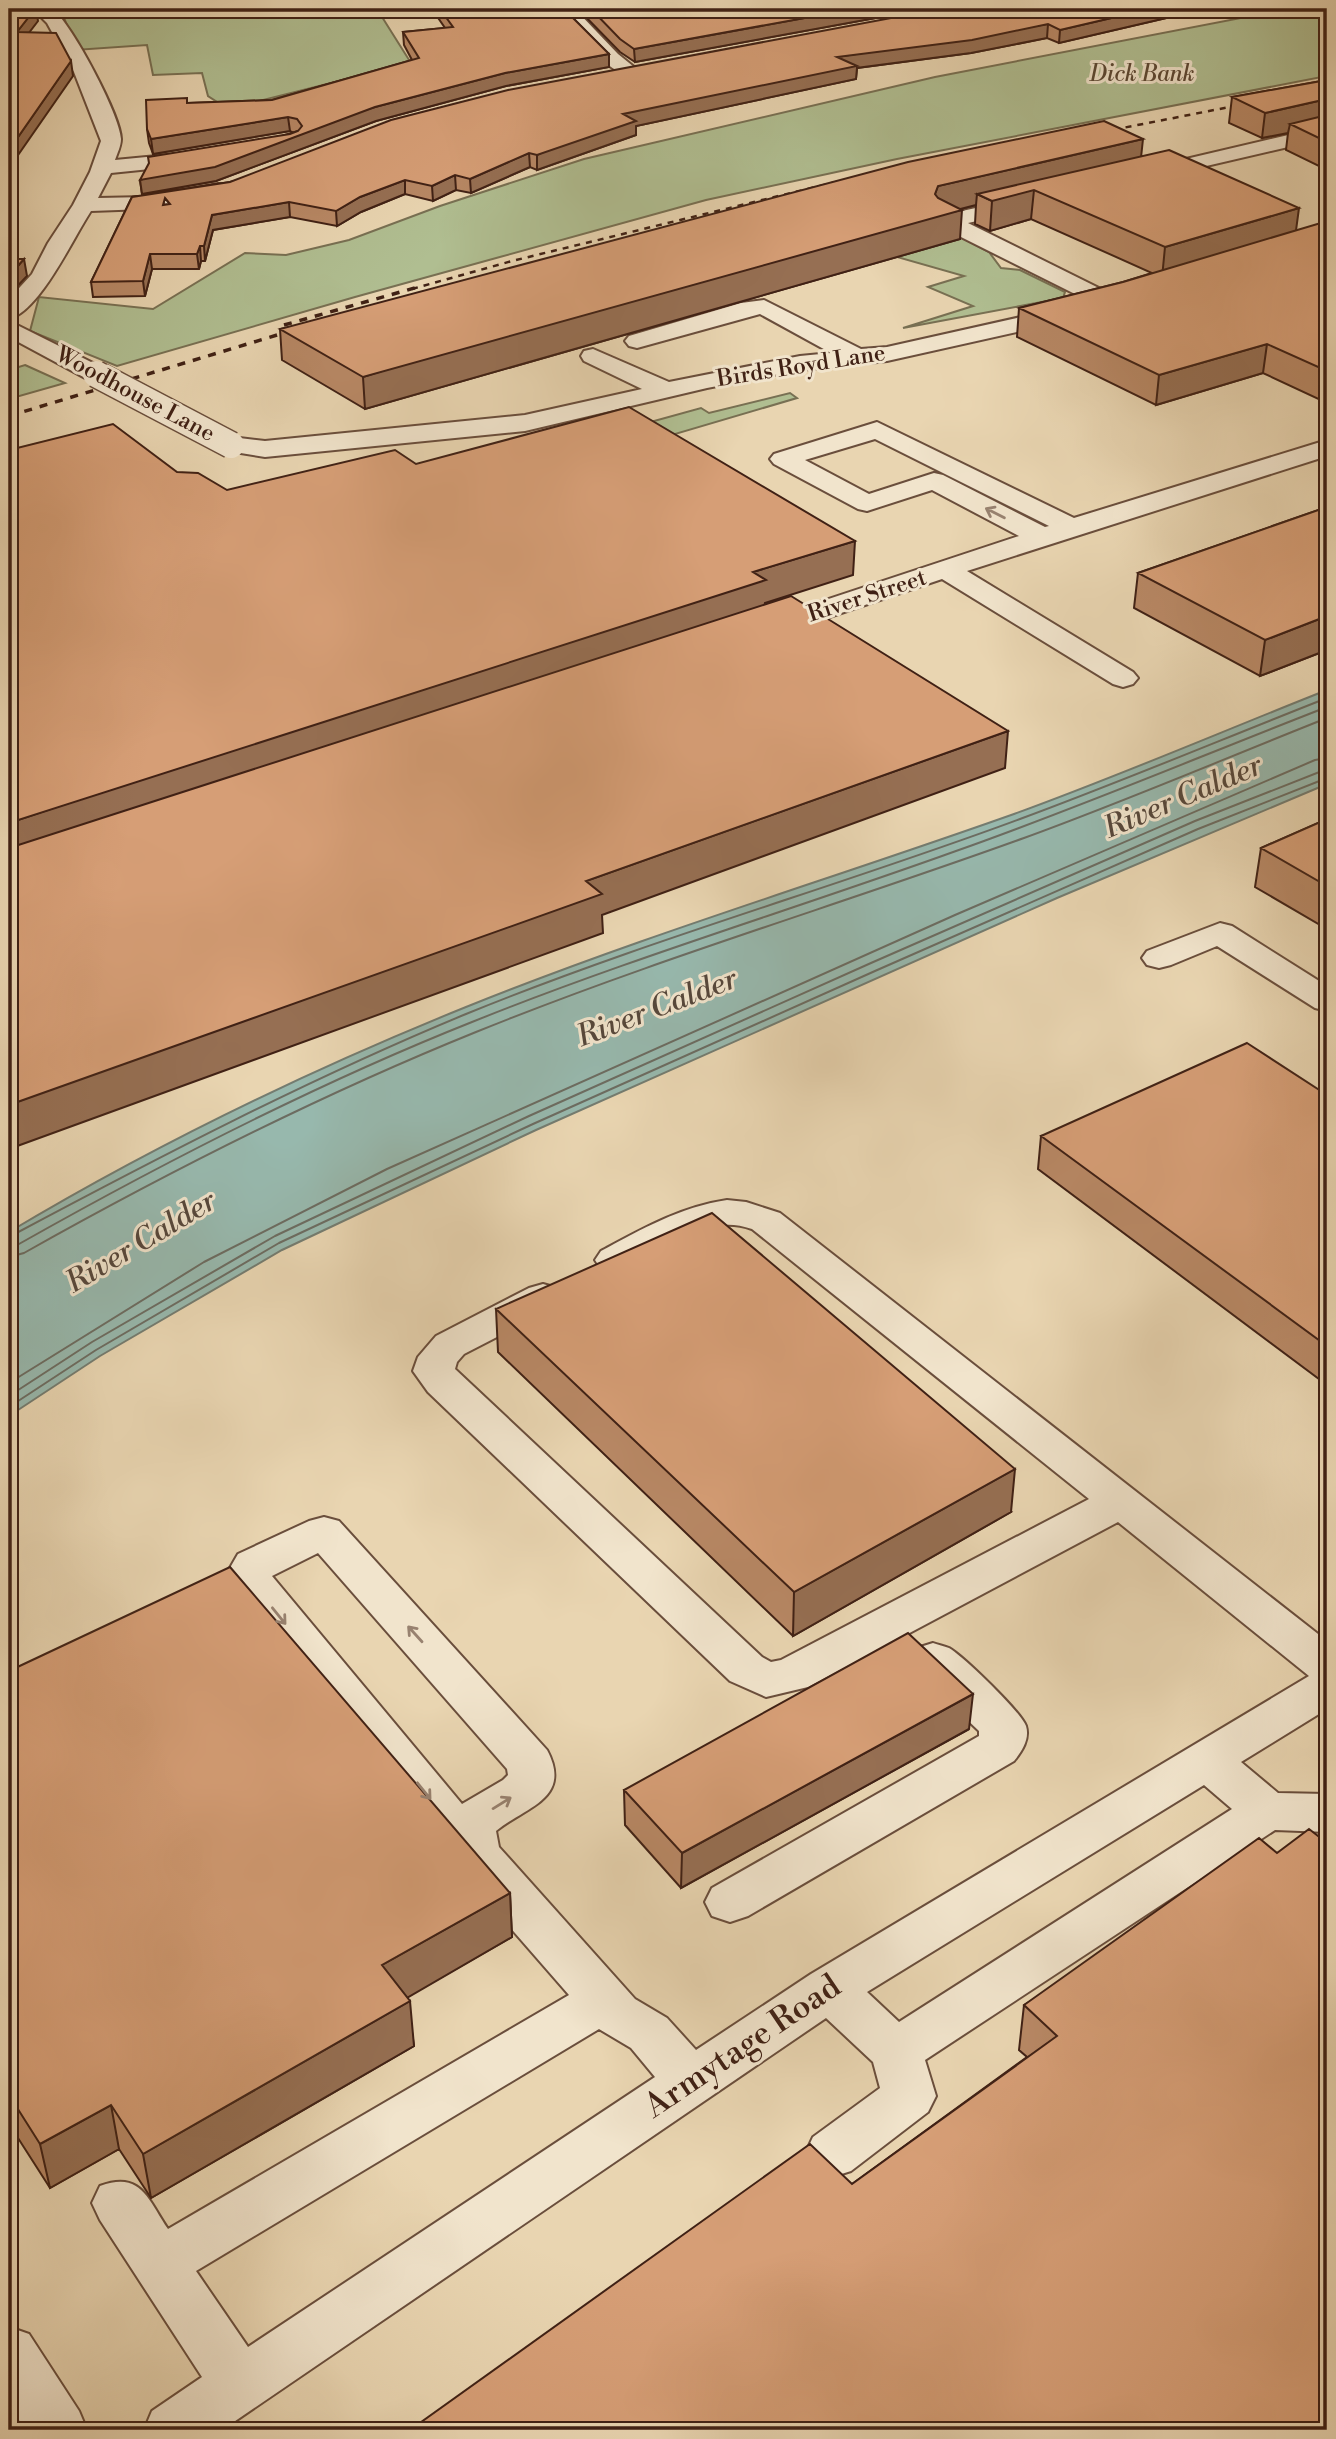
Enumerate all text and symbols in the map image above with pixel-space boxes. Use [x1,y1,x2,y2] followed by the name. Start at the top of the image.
[1088,60,1195,88] park label: Dick Bank
[714,339,887,393] street label: Birds Royd Lane
[50,340,220,448] street label: Woodhouse Lane
[986,505,1006,519] one-way arrow
[804,564,930,628] street label: River Street
[1097,746,1269,848] water label: River Calder
[570,960,744,1056] water label: River Calder
[58,1182,224,1302] water label: River Calder
[272,1606,287,1624] one-way arrow
[407,1625,423,1643] one-way arrow
[416,1782,432,1800] one-way arrow
[492,1796,512,1810] one-way arrow
[636,1966,849,2128] street label: Armytage Road

